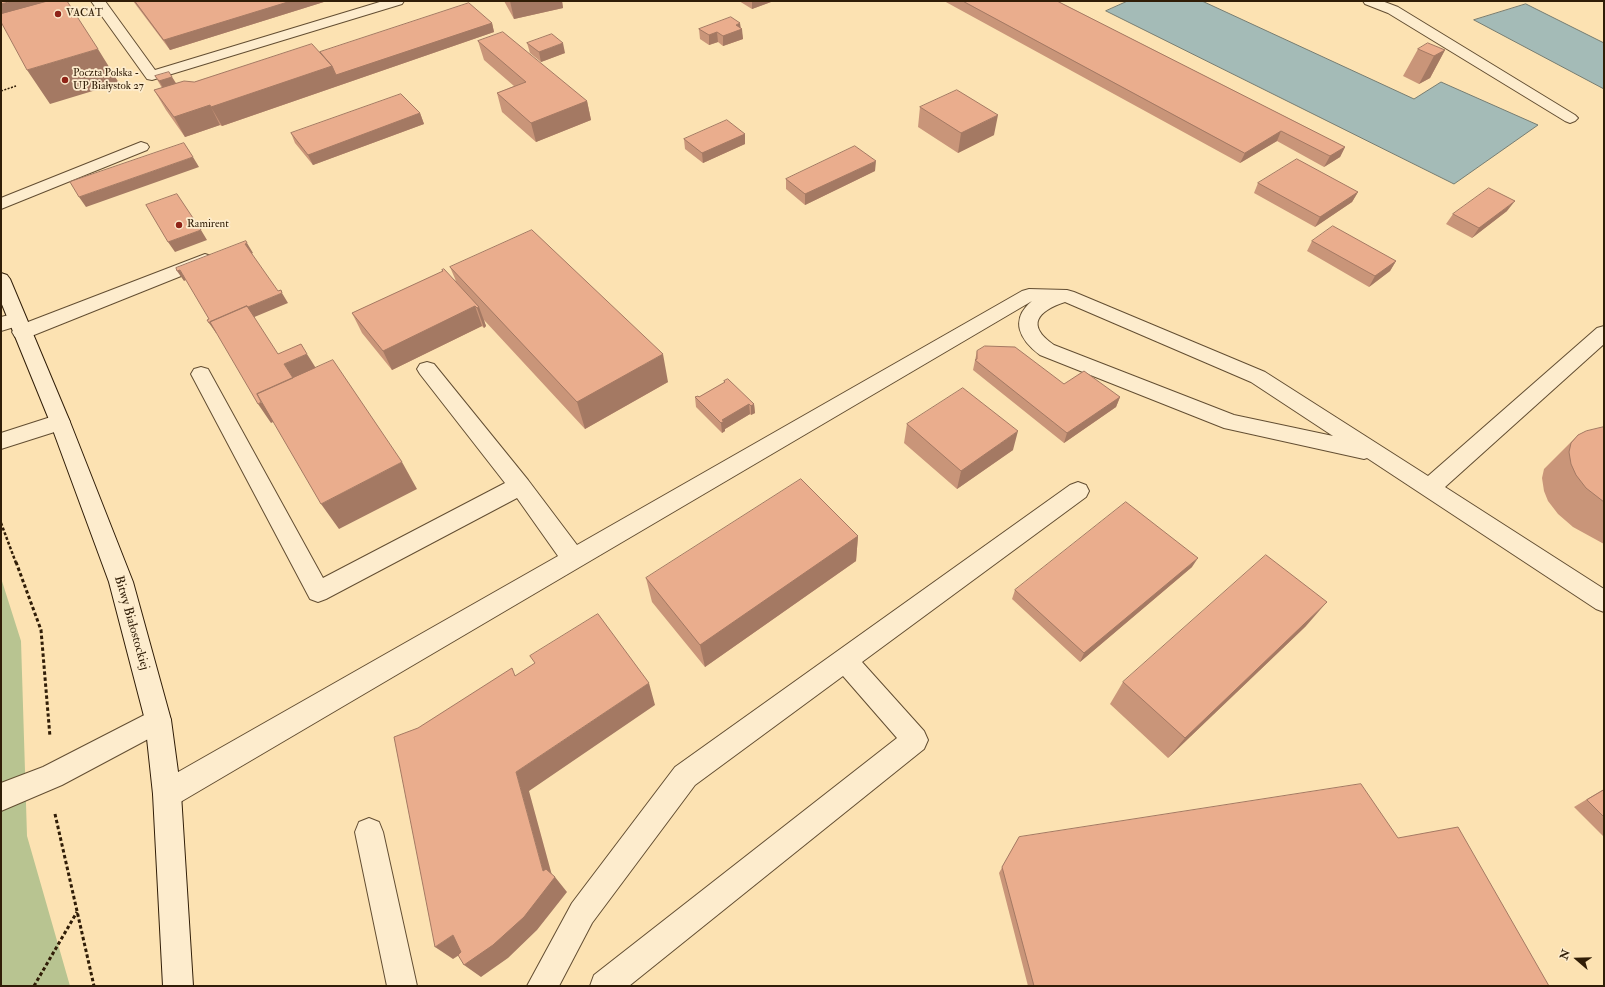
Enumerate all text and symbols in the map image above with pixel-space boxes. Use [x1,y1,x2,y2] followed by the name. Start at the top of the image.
[66,7,103,21] place label: VACAT
[53,9,63,19] marker: VACAT
[73,67,144,93] place label: Poczta Polska - UP Białystok 27
[60,75,70,85] marker: Poczta Polska - UP Białystok 27
[187,218,229,232] place label: Ramirent
[174,220,184,230] marker: Ramirent
[110,574,152,672] street label: Bitwy Białostockiej
[1557,939,1597,979] north arrow
[1557,948,1573,962] text: N

